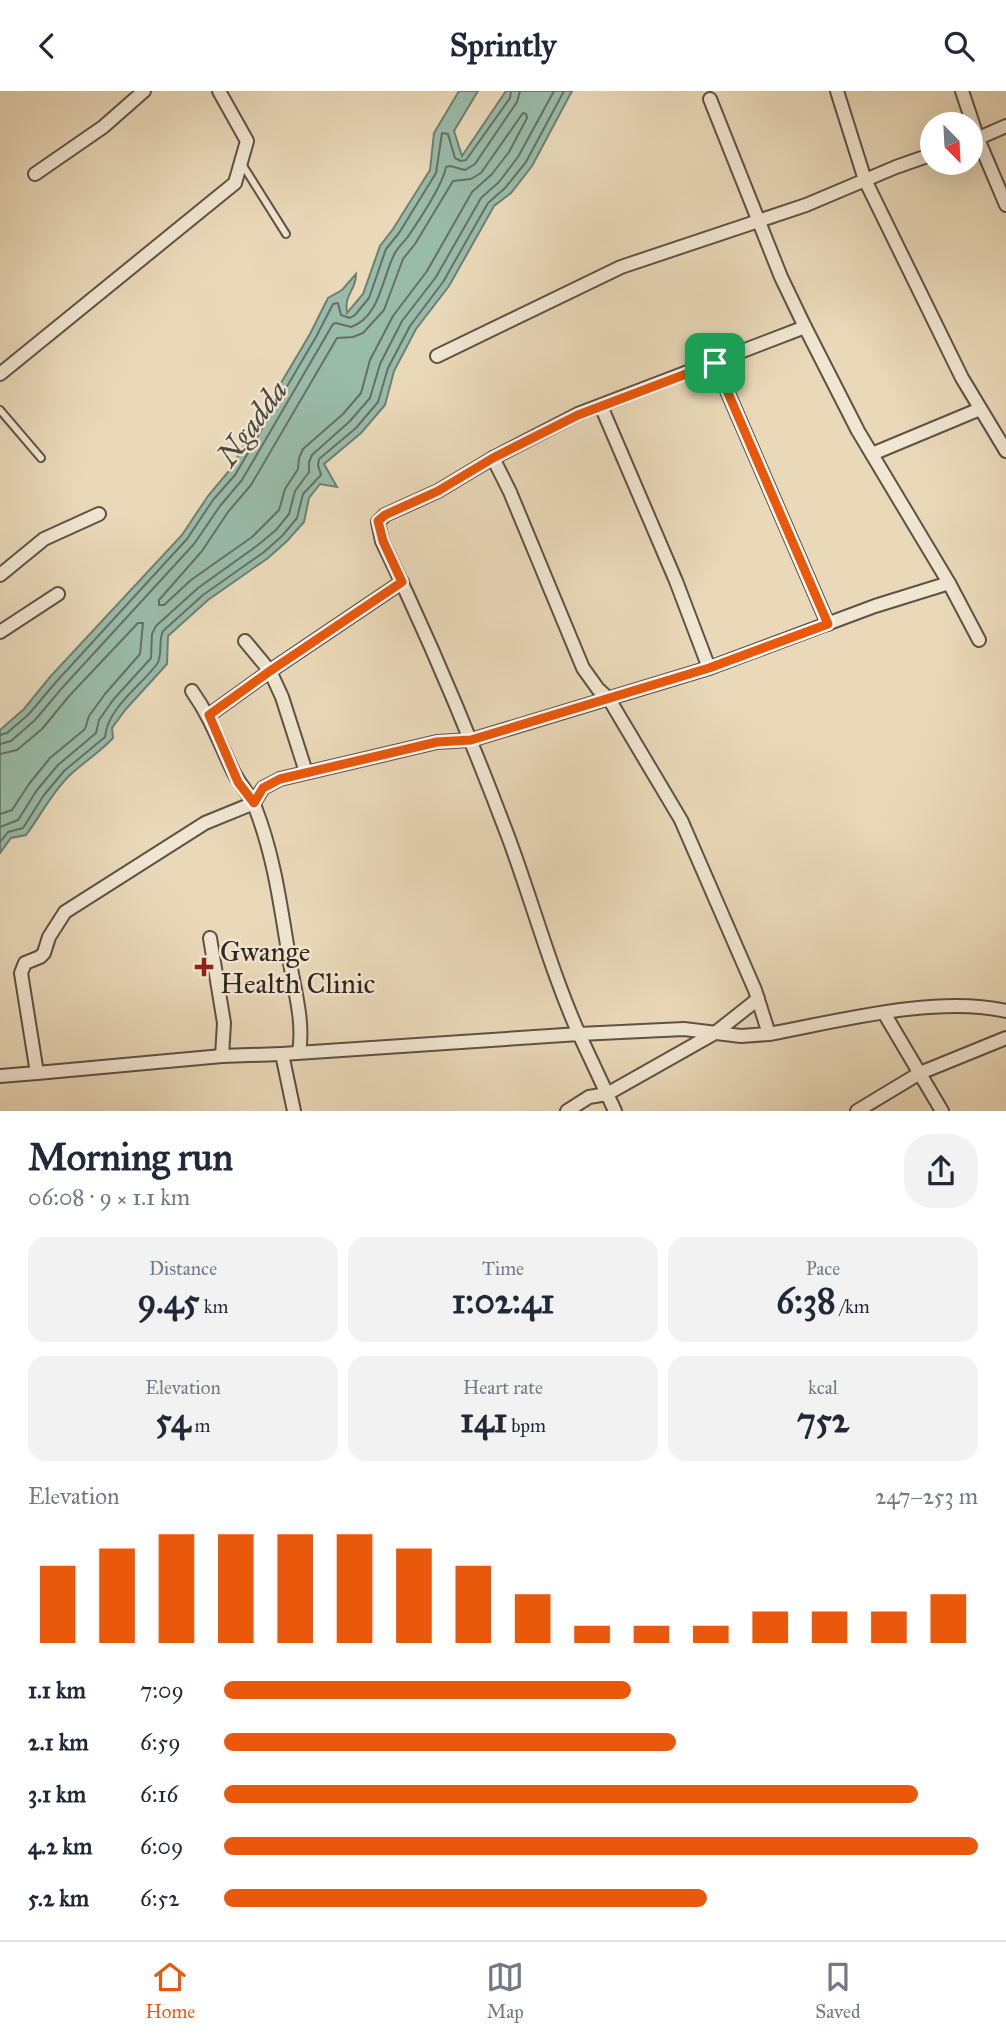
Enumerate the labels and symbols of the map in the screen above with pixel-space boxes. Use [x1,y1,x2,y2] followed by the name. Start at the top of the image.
[920,112,984,175] north arrow
[685,333,745,393] pin
[208,373,295,474] water label: Ngadda
[220,934,375,1001] place label: Gwange Health Clinic
[194,957,214,977] marker: Gwange Health Clinic

